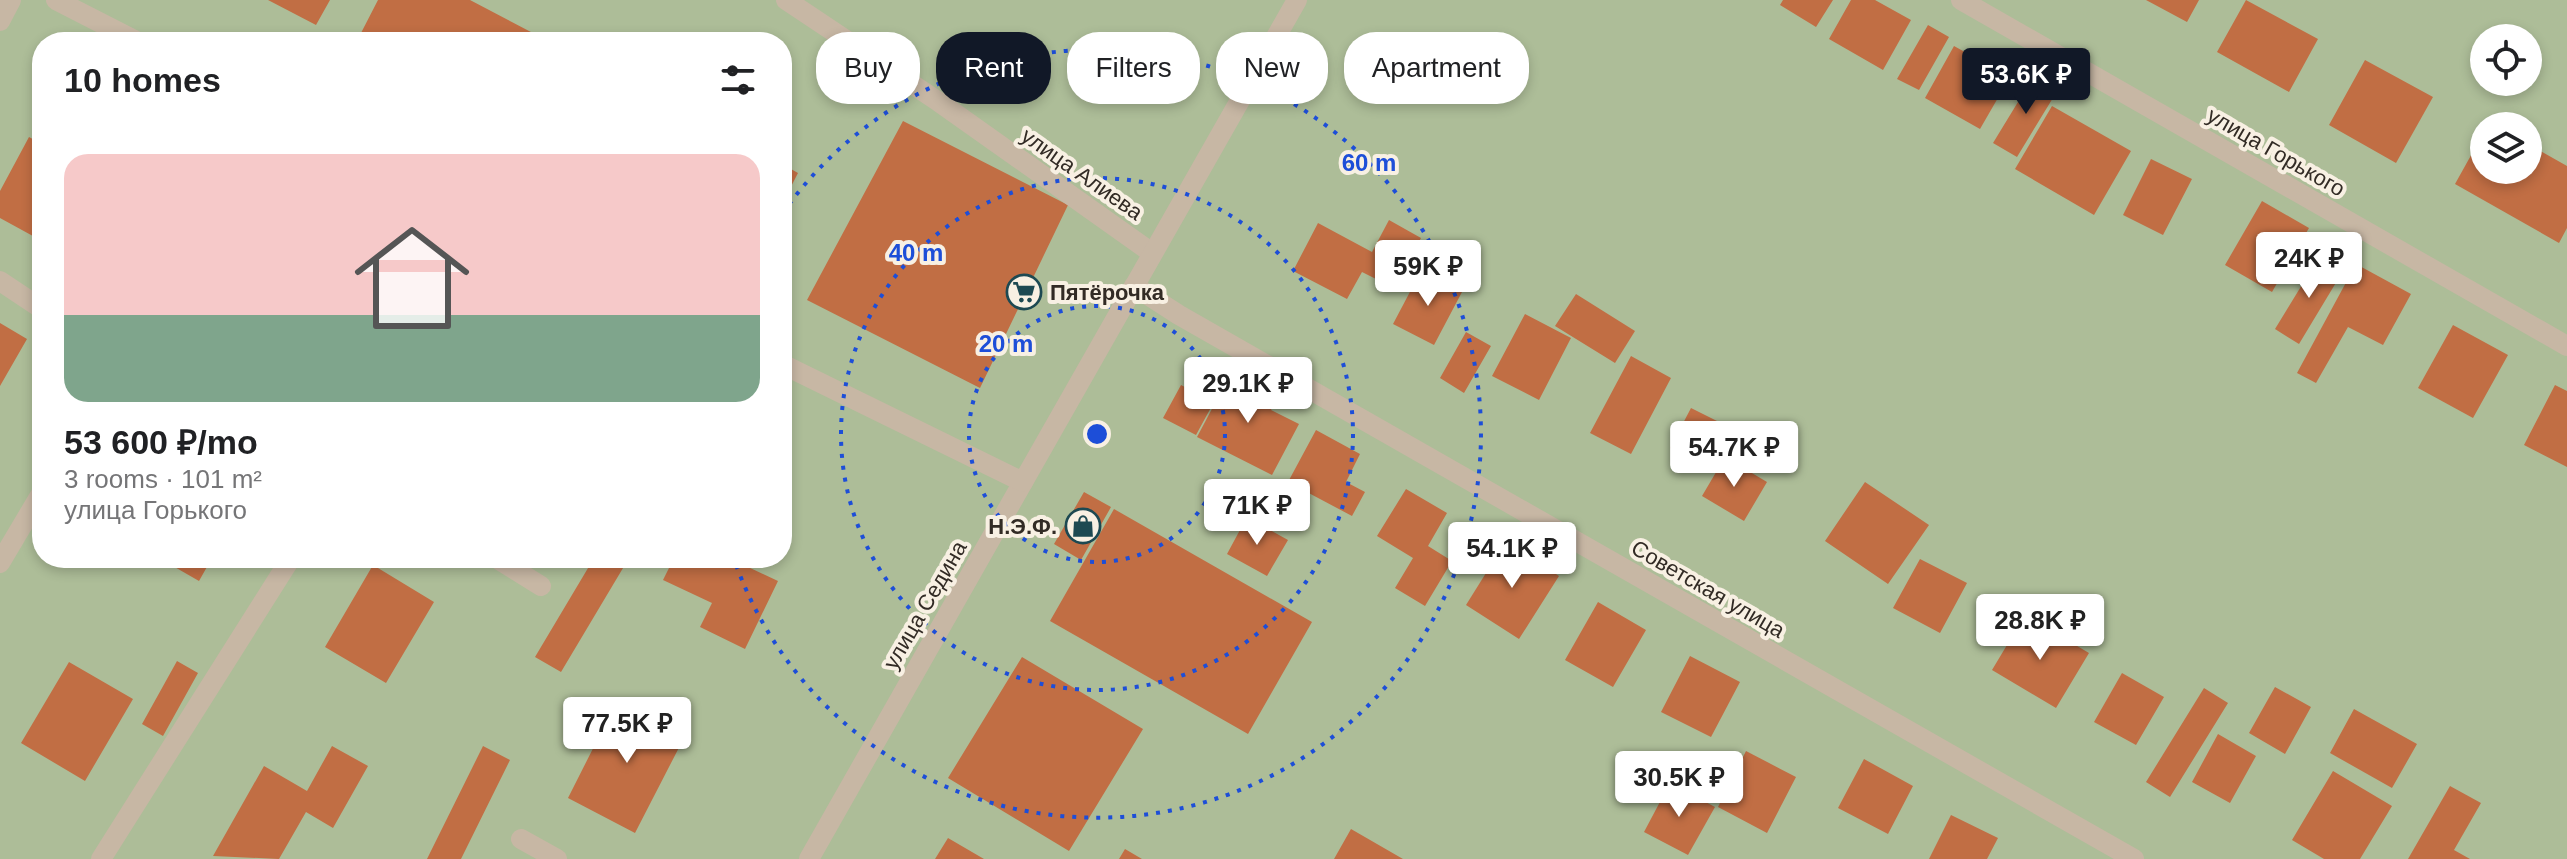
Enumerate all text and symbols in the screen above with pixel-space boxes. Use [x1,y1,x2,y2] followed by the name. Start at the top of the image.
[2470,24,2542,184] map controls
[2470,24,2542,96] button: locate
[816,32,920,104] chip: Buy
[936,32,1051,104] chip: Rent
[1067,32,1200,104] chip: Filters
[1216,32,1328,104] chip: New
[1344,32,1529,104] chip: Apartment
[1952,48,2100,116] pin: 53.6K ₽
[716,58,760,102] icon: filters
[1980,59,2072,89] text: 53.6K ₽
[64,61,221,99] text: 10 homes
[2203,102,2349,202] street label: улица Горького
[2470,112,2542,184] button: layers
[1017,123,1148,225] street label: улица Алиева
[1342,149,1396,176] text: 60 m
[340,206,484,350] icon: home
[2253,232,2365,300] pin: 24K ₽
[889,239,943,266] text: 40 m
[1372,240,1484,308] pin: 59K ₽
[2274,243,2344,273] text: 24K ₽
[1393,251,1463,281] text: 59K ₽
[1005,273,1043,311] supermarket icon: Пятёрочка
[1050,280,1165,305] place label: Пятёрочка
[979,330,1033,357] text: 20 m
[1174,357,1322,425] pin: 29.1K ₽
[1202,368,1294,398] text: 29.1K ₽
[1083,420,1111,448] centre of rings
[1660,421,1808,489] pin: 54.7K ₽
[64,423,258,461] text: 53 600 ₽/mo
[1688,432,1780,462] text: 54.7K ₽
[64,464,262,494] text: 3 rooms · 101 m²
[1201,479,1313,547] pin: 71K ₽
[1222,490,1292,520] text: 71K ₽
[64,495,247,525] text: улица Горького
[1064,507,1102,545] shop icon: Н.Э.Ф.
[988,514,1057,539] place label: Н.Э.Ф.
[1438,522,1586,590] pin: 54.1K ₽
[1466,533,1558,563] text: 54.1K ₽
[1627,535,1790,643] street label: Советская улица
[878,536,972,673] street label: улица Седина
[1966,594,2114,662] pin: 28.8K ₽
[1994,605,2086,635] text: 28.8K ₽
[553,697,701,765] pin: 77.5K ₽
[581,708,673,738] text: 77.5K ₽
[1605,751,1753,819] pin: 30.5K ₽
[1633,762,1725,792] text: 30.5K ₽

